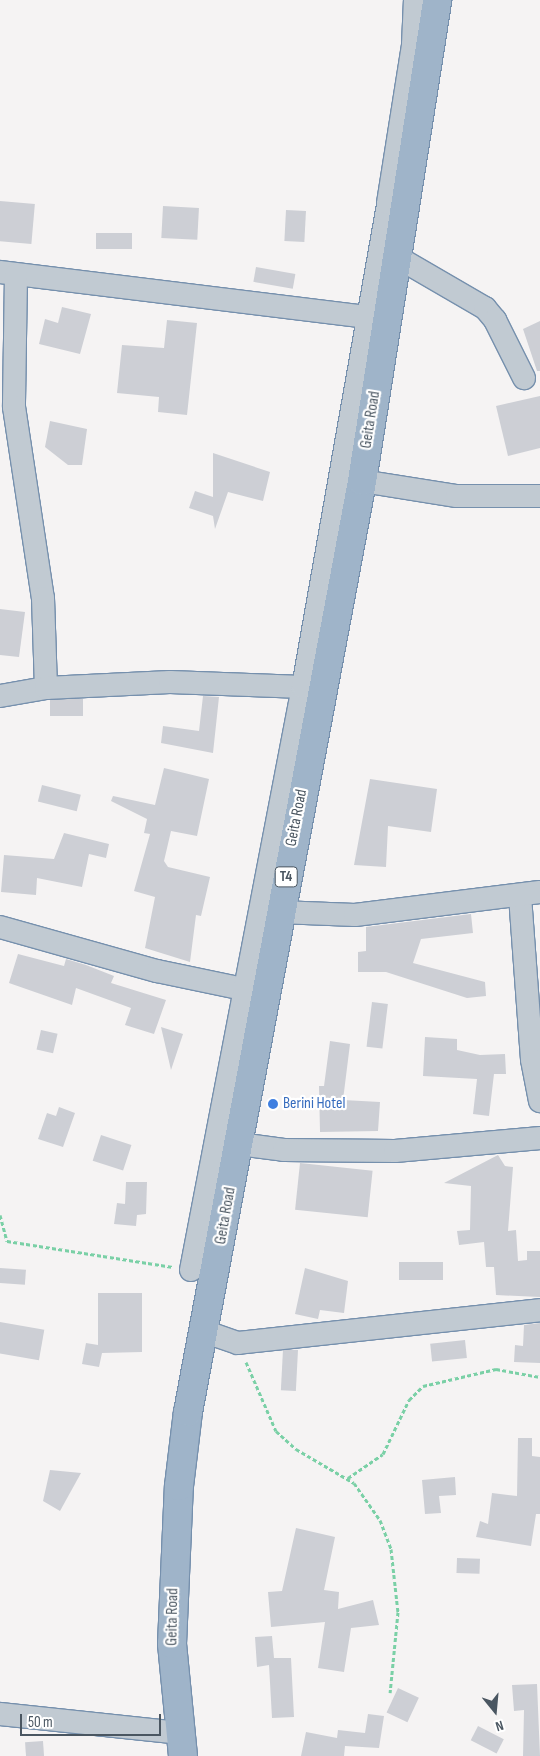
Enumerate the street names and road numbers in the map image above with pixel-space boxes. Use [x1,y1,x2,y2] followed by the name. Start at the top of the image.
[357,390,385,450] street label: Geita Road
[282,788,312,848] street label: Geita Road
[274,864,298,890] road number: T4
[212,1186,240,1246] street label: Geita Road
[163,1588,183,1646] street label: Geita Road

